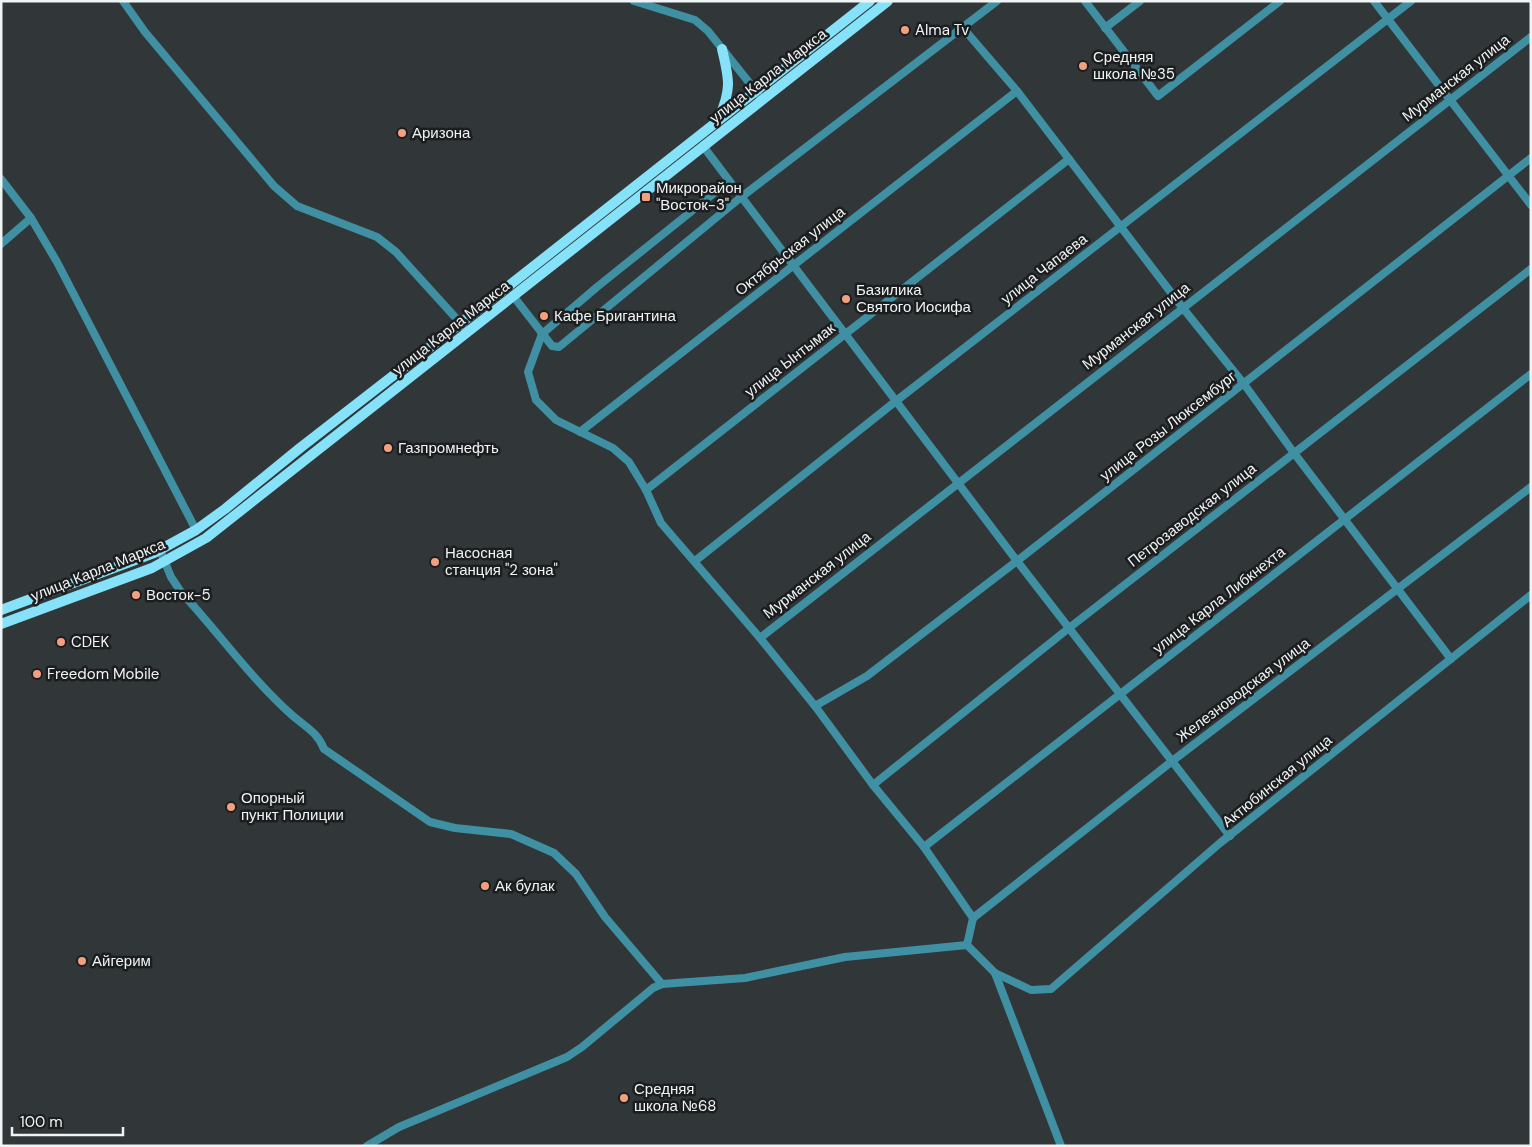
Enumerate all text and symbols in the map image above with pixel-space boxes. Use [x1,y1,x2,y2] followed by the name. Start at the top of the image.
[915,20,969,40] place label: Alma Tv
[705,24,831,128] street label: улица Карла Маркса
[899,24,911,36] marker: Alma Tv
[1398,29,1514,126] street label: Мурманская улица
[1093,47,1175,84] place label: Средняя школа №35
[1077,60,1089,72] marker: Средняя школа №35
[412,123,471,143] place label: Аризона
[396,127,408,139] marker: Аризона
[656,178,742,215] place label: Микрорайон "Восток-3"
[640,191,652,203] marker: Микрорайон "Восток-3"
[731,201,850,300] street label: Октябрьская улица
[997,229,1092,309] street label: улица Чапаева
[388,276,514,380] street label: улица Карла Маркса
[1078,277,1194,374] street label: Мурманская улица
[856,280,972,317] place label: Базилика Святого Иосифа
[840,293,852,305] marker: Базилика Святого Иосифа
[554,306,677,326] place label: Кафе Бригантина
[538,310,550,322] marker: Кафе Бригантина
[741,318,840,402] street label: улица Ынтымак
[1096,366,1241,485] street label: улица Розы Люксембург
[398,438,499,458] place label: Газпромнефть
[382,442,394,454] marker: Газпромнефть
[1124,458,1261,571] street label: Петрозаводская улица
[759,526,875,623] street label: Мурманская улица
[28,534,169,606] street label: улица Карла Маркса
[1149,541,1290,658] street label: улица Карла Либкнехта
[445,543,558,580] place label: Насосная станция "2 зона"
[429,556,441,568] marker: Насосная станция "2 зона"
[146,585,211,605] place label: Восток-5
[130,589,142,601] marker: Восток-5
[71,632,110,652] place label: CDEK
[1172,633,1314,747] street label: Железноводская улица
[55,636,67,648] marker: CDEK
[47,664,159,684] place label: Freedom Mobile
[31,668,43,680] marker: Freedom Mobile
[1218,730,1337,832] street label: Актюбинская улица
[241,788,344,825] place label: Опорный пункт Полиции
[225,801,237,813] marker: Опорный пункт Полиции
[495,876,555,896] place label: Ак булак
[479,880,491,892] marker: Ак булак
[92,951,151,971] place label: Айгерим
[76,955,88,967] marker: Айгерим
[634,1079,717,1116] place label: Средняя школа №68
[618,1092,630,1104] marker: Средняя школа №68
[12,1104,124,1136] scale bar
[20,1112,63,1132] text: 100 m

